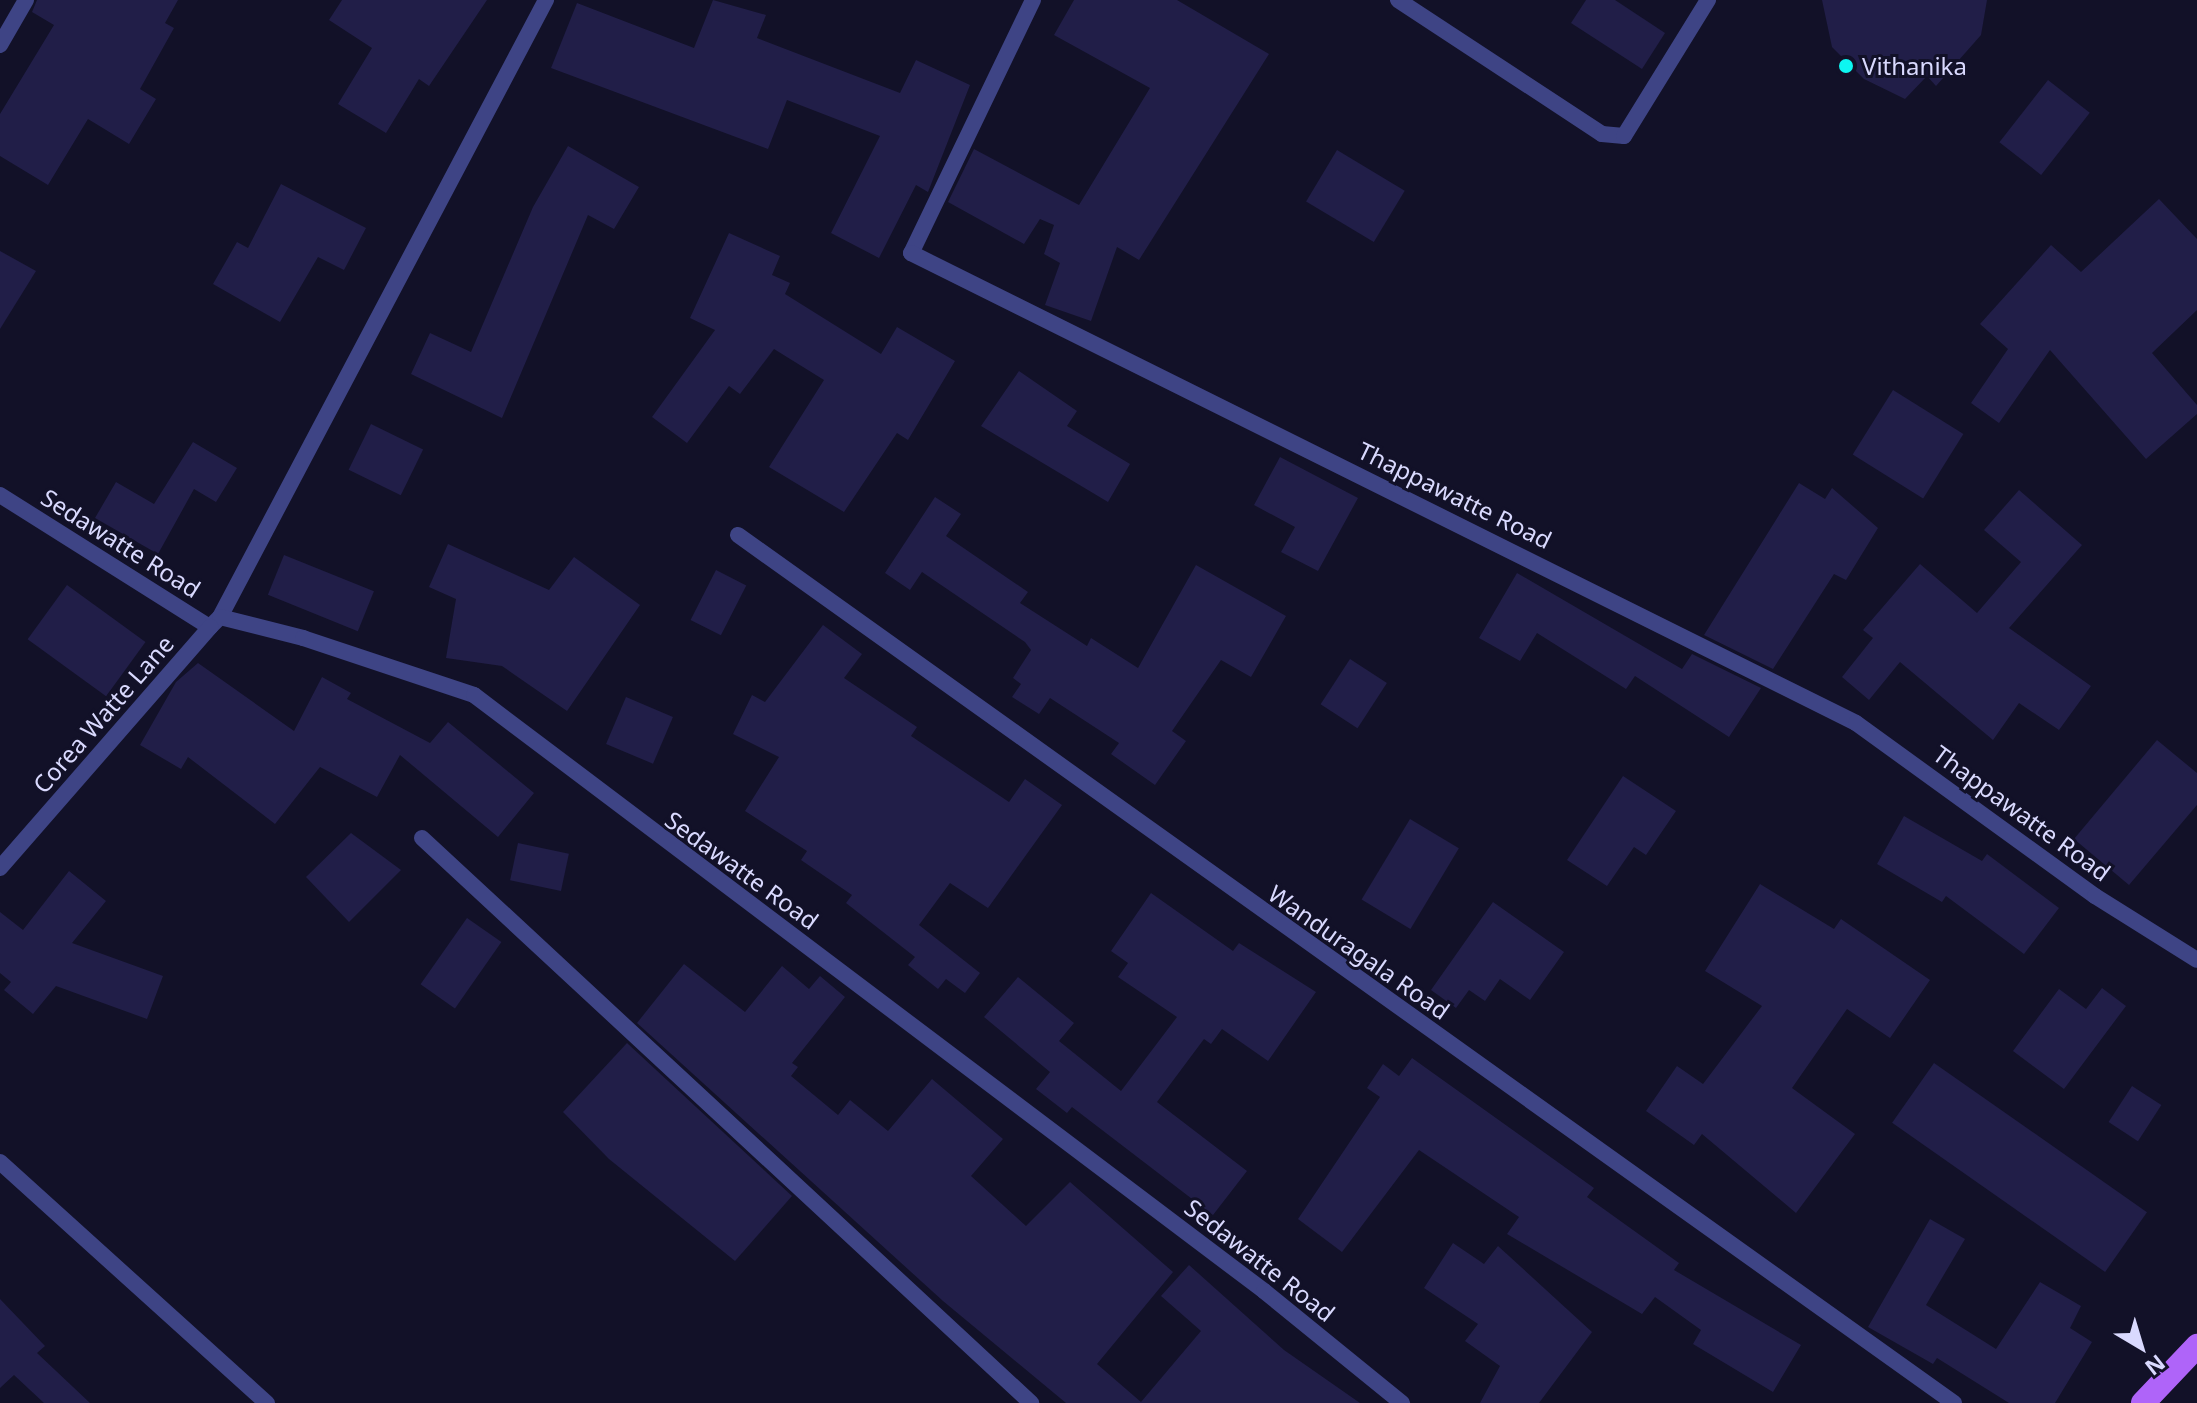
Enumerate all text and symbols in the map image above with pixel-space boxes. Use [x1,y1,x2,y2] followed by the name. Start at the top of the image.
[1862,52,1967,80] place label: Vithanika
[1837,57,1855,75] marker: Vithanika
[1354,436,1556,554] street label: Thappawatte Road
[36,483,206,603] street label: Sedawatte Road
[27,629,179,799] street label: Corea Watte Lane
[1928,739,2116,887] street label: Thappawatte Road
[660,805,824,935] street label: Sedawatte Road
[1263,879,1455,1025] street label: Wanduragala Road
[1179,1193,1341,1327] street label: Sedawatte Road
[2101,1307,2181,1387] north arrow
[2139,1349,2172,1383] text: N

